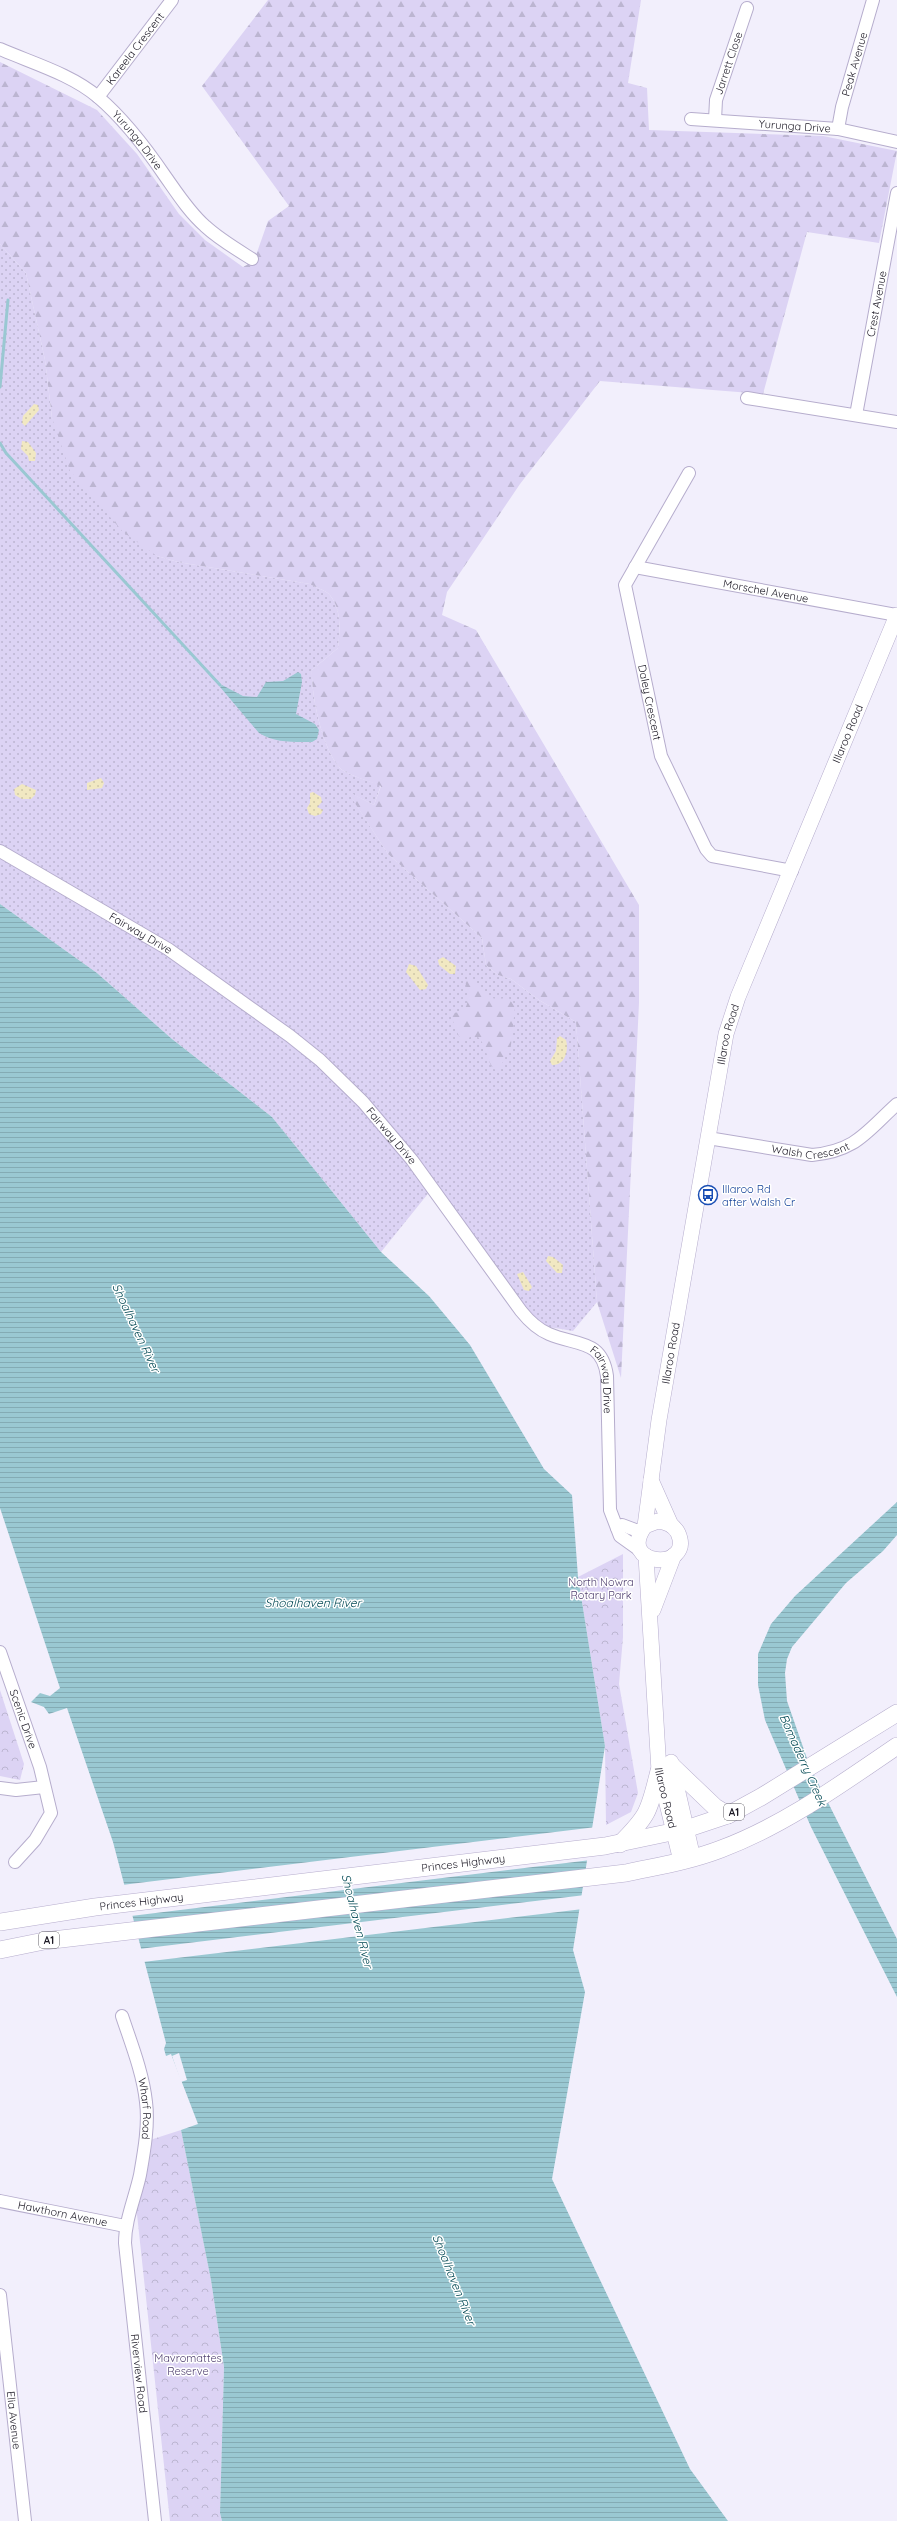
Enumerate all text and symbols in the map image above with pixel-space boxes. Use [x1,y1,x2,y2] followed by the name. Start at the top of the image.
[103,9,167,87] street label: Kareela Crescent
[711,30,746,96] street label: Jarrett Close
[839,31,870,98] street label: Peak Avenue
[109,107,165,172] street label: Yurunga Drive
[758,117,831,135] street label: Yurunga Drive
[864,270,889,338] street label: Crest Avenue
[722,576,810,606] street label: Morschel Avenue
[635,663,665,742] street label: Daley Crescent
[829,702,866,765] street label: Illaroo Road
[107,909,175,957] street label: Fairway Drive
[714,1002,742,1066] street label: Illaroo Road
[363,1104,420,1167] street label: Fairway Drive
[771,1139,852,1162] street label: Walsh Crescent
[722,1182,796,1209] place label: Illaroo Rd after Walsh Cr
[697,1184,719,1206] bus stop icon: Illaroo Rd after Walsh Cr
[109,1281,164,1376] water label: Shoalhaven River
[658,1321,683,1385] street label: Illaroo Road
[588,1342,615,1414] street label: Fairway Drive
[568,1575,634,1602] park label: North Nowra Rotary Park
[265,1595,363,1610] water label: Shoalhaven River
[7,1687,40,1751] street label: Scenic Drive
[777,1712,831,1809] water label: Bomaderry Creek
[652,1767,680,1830] street label: Illaroo Road
[724,1804,744,1820] road number: A1
[421,1851,506,1875] street label: Princes Highway
[339,1872,377,1971] water label: Shoalhaven River
[99,1889,184,1913] street label: Princes Highway
[39,1932,59,1948] road number: A1
[135,2076,154,2140] street label: Wharf Road
[17,2198,109,2229] street label: Hawthorn Avenue
[429,2232,480,2329] water label: Shoalhaven River
[128,2333,150,2414] street label: Riverview Road
[154,2351,222,2378] park label: Mavromattes Reserve
[4,2390,24,2450] street label: Elia Avenue

